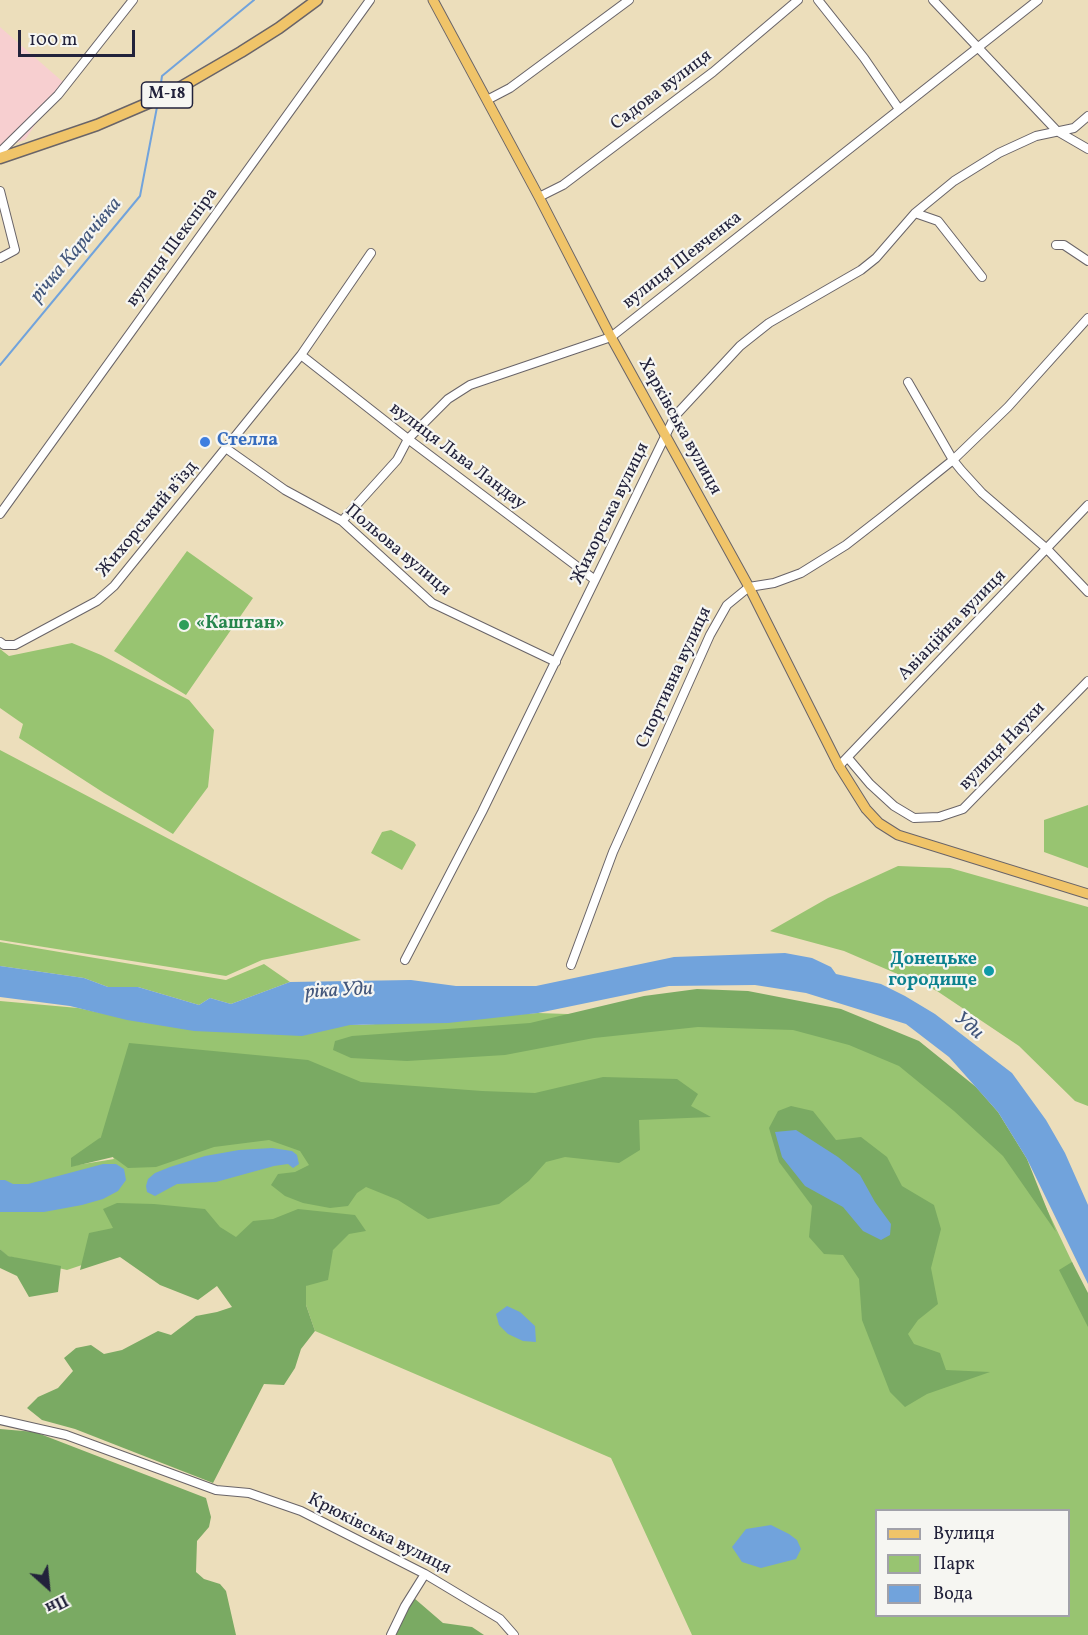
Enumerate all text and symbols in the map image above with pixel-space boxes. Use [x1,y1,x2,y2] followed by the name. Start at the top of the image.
[21,18,138,56] scale bar
[29,28,78,53] text: 100 m
[607,46,717,136] street label: Садова вулиця
[142,82,192,108] road number: М-18
[123,184,223,312] street label: вулиця Шекспіра
[26,194,128,308] water label: річка Карачівка
[619,208,747,314] street label: вулиця Шевченка
[633,355,725,499] street label: Харківська вулиця
[385,399,529,515] street label: вулиця Льва Ландау
[217,431,278,453] place label: Стелла
[198,435,212,449] marker: Стелла
[567,440,655,588] street label: Жихорська вулиця
[93,457,203,583] street label: Жихорський в’їзд
[340,500,454,602] street label: Польова вулиця
[894,566,1012,686] street label: Авіаційна вулиця
[633,604,717,752] street label: Спортивна вулиця
[196,614,285,636] place label: «Каштан»
[177,618,191,632] marker: «Каштан»
[955,698,1051,796] street label: вулиця Науки
[888,950,977,992] place label: Донецьке городище
[982,964,996,978] marker: Донецьке городище
[305,978,373,1006] water label: ріка Уди
[948,1008,988,1046] water label: Уди
[304,1489,454,1581] street label: Крюківська вулиця
[875,1509,1070,1617] legend
[933,1522,995,1547] text: Вулиця
[933,1552,975,1577] text: Парк
[18,1557,78,1617] north arrow
[933,1582,973,1607] text: Вода
[41,1588,71,1618] text: Пн

